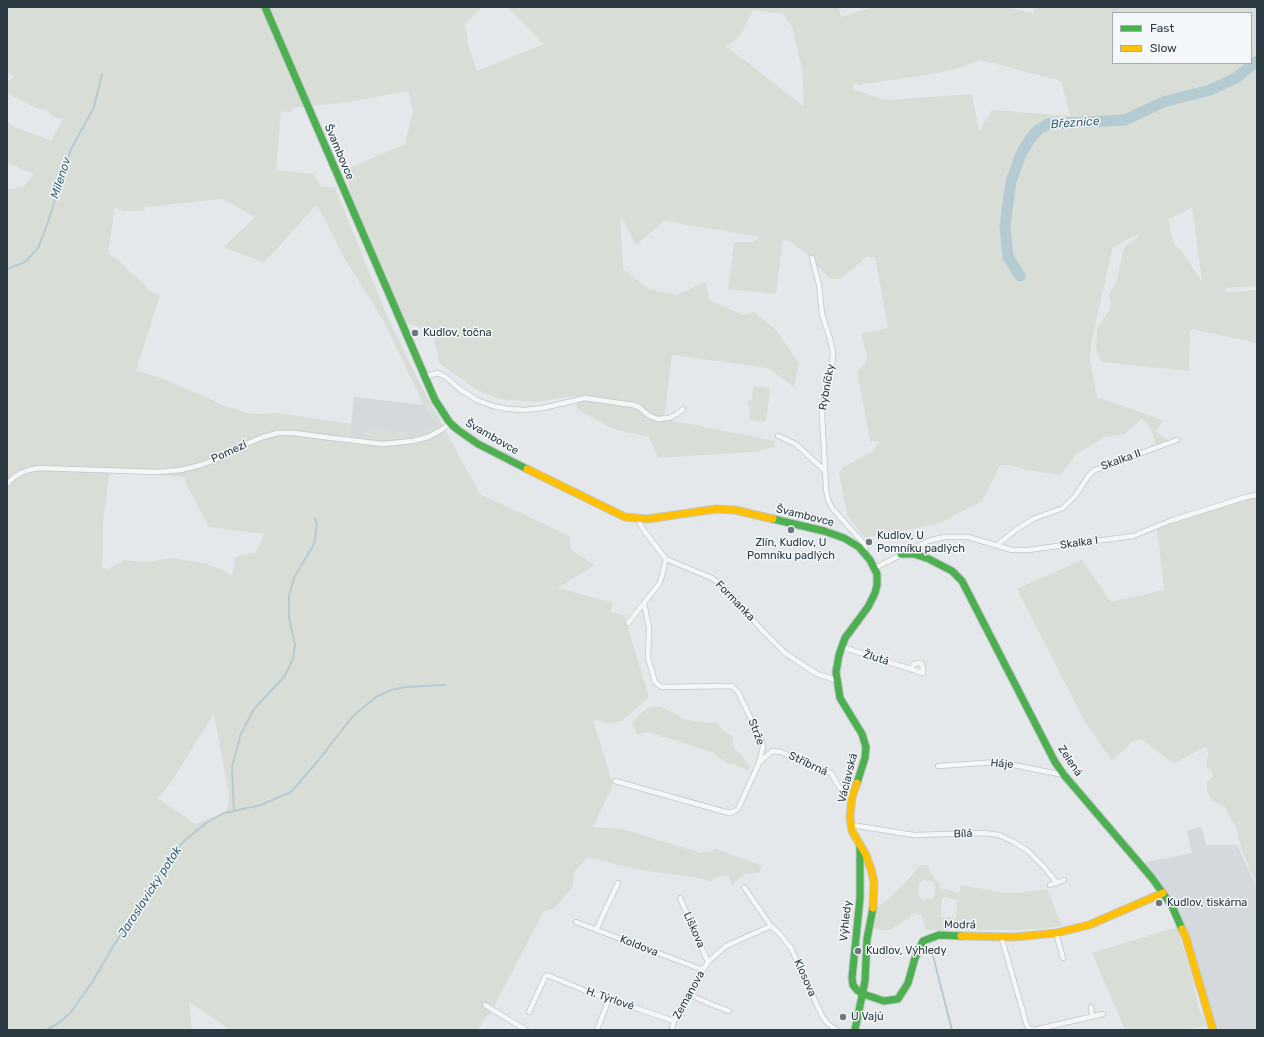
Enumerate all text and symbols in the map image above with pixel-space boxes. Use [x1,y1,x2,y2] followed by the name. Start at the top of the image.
[1112,12,1252,64] legend
[1150,21,1174,35] text: Fast
[1150,41,1177,55] text: Slow
[1050,114,1100,132] water label: Březnice
[321,122,357,182] street label: Švambovce
[48,156,74,200] water label: Milenov
[423,326,492,340] place label: Kudlov, točna
[410,328,420,338] marker: Kudlov, točna
[816,363,838,411] street label: Rybníčky
[463,416,521,458] street label: Švambovce
[209,438,249,466] street label: Pomezí
[1099,447,1143,473] street label: Skalka II
[775,502,835,530] street label: Švambovce
[786,525,796,535] marker: Zlín, Kudlov, U Pomníku padlých
[877,529,965,555] place label: Kudlov, U Pomníku padlých
[1059,534,1099,552] street label: Skalka I
[747,536,835,562] place label: Zlín, Kudlov, U Pomníku padlých
[864,537,874,547] marker: Kudlov, U Pomníku padlých
[713,578,757,624] street label: Formanka
[861,648,891,668] street label: Žlutá
[745,717,767,747] street label: Strže
[1055,743,1085,779] street label: Zelená
[786,749,830,779] street label: Stříbrná
[835,752,861,804] street label: Václavská
[990,756,1014,772] street label: Háje
[953,827,973,841] street label: Bílá
[115,844,185,940] water label: Jaroslavický potok
[1167,896,1247,910] place label: Kudlov, tiskárna
[1154,898,1164,908] marker: Kudlov, tiskárna
[837,900,855,942] street label: Výhledy
[680,910,708,950] street label: Liškova
[944,918,976,932] street label: Modrá
[618,933,660,959] street label: Koldova
[866,944,946,958] place label: Kudlov, Výhledy
[853,946,863,956] marker: Kudlov, Výhledy
[791,957,819,999] street label: Klosova
[670,969,708,1021] street label: Zemanova
[584,985,636,1013] street label: H. Týrlové
[851,1010,884,1024] place label: U Vajů
[838,1012,848,1022] marker: U Vajů

